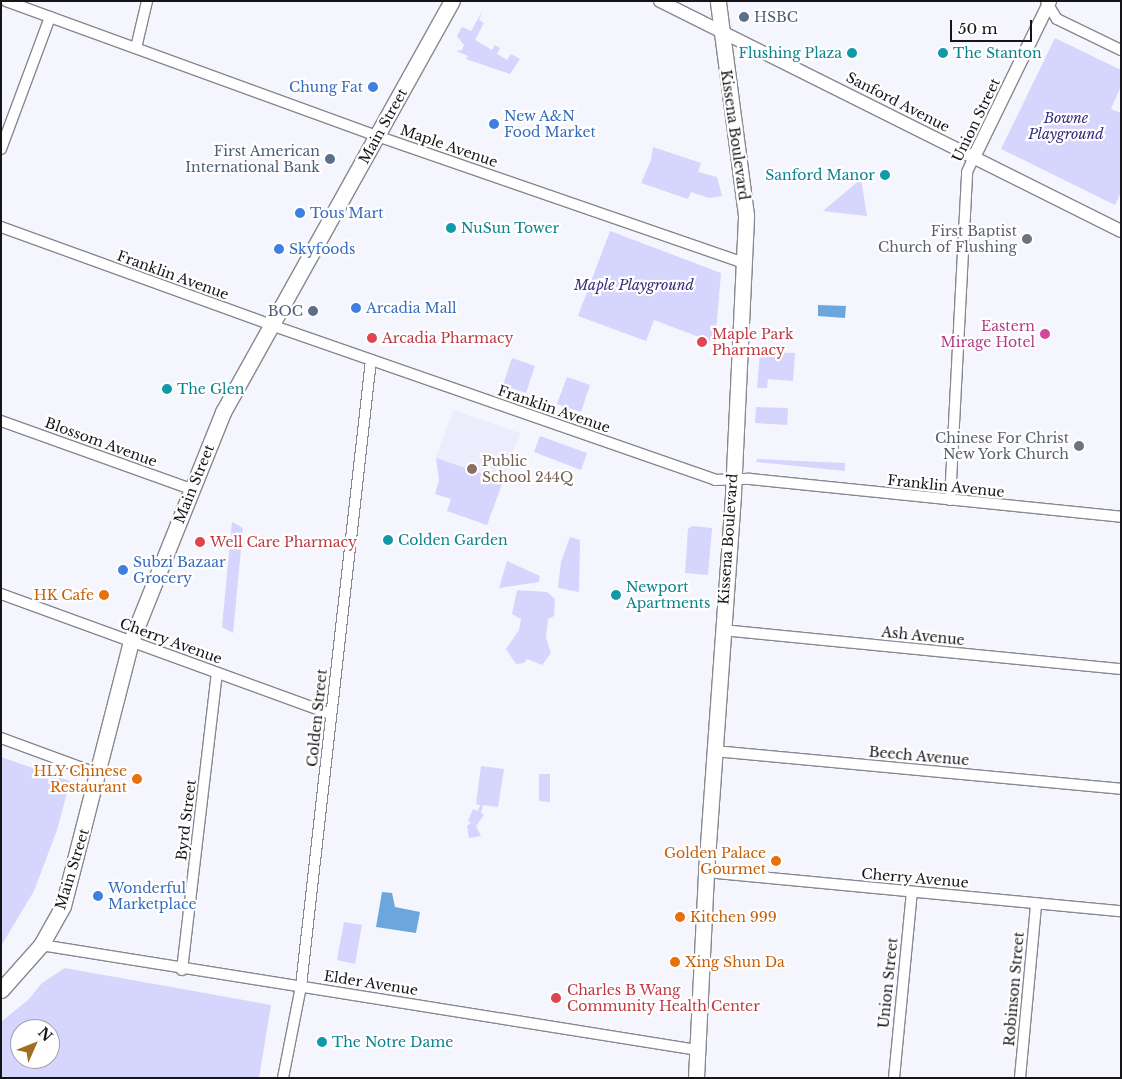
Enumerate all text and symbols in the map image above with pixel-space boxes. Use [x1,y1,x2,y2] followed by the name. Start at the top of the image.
[754,9,798,25] place label: HSBC
[952,10,1034,42] scale bar
[738,11,750,23] marker: HSBC
[958,19,998,38] text: 50 m
[738,45,842,61] place label: Flushing Plaza
[953,45,1042,61] place label: The Stanton
[846,47,858,59] marker: Flushing Plaza
[937,47,949,59] marker: The Stanton
[718,69,752,201] street label: Kissena Boulevard
[843,69,953,135] street label: Sanford Avenue
[949,75,1003,165] street label: Union Street
[289,79,363,95] place label: Chung Fat
[367,81,379,93] marker: Chung Fat
[355,85,411,167] street label: Main Street
[504,108,596,140] place label: New A&N Food Market
[1028,110,1104,142] park label: Bowne Playground
[488,118,500,130] marker: New A&N Food Market
[398,121,500,171] street label: Maple Avenue
[185,143,320,176] place label: First American International Bank
[324,153,336,165] marker: First American International Bank
[765,167,875,183] place label: Sanford Manor
[879,169,891,181] marker: Sanford Manor
[310,205,384,221] place label: Tous Mart
[294,207,306,219] marker: Tous Mart
[461,220,560,236] place label: NuSun Tower
[445,222,457,234] marker: NuSun Tower
[878,223,1017,256] place label: First Baptist Church of Flushing
[1021,233,1033,245] marker: First Baptist Church of Flushing
[289,241,355,257] place label: Skyfoods
[273,243,285,255] marker: Skyfoods
[115,247,231,303] street label: Franklin Avenue
[574,277,694,293] park label: Maple Playground
[366,300,457,316] place label: Arcadia Mall
[350,302,362,314] marker: Arcadia Mall
[268,303,303,319] place label: BOC
[307,305,319,317] marker: BOC
[941,318,1035,351] place label: Eastern Mirage Hotel
[712,326,794,358] place label: Maple Park Pharmacy
[1039,328,1051,340] marker: Eastern Mirage Hotel
[382,330,514,346] place label: Arcadia Pharmacy
[366,332,378,344] marker: Arcadia Pharmacy
[696,336,708,348] marker: Maple Park Pharmacy
[177,381,244,397] place label: The Glen
[495,382,613,436] street label: Franklin Avenue
[161,383,173,395] marker: The Glen
[42,414,160,470] street label: Blossom Avenue
[935,430,1069,462] place label: Chinese For Christ New York Church
[1073,440,1085,452] marker: Chinese For Christ New York Church
[171,442,217,526] street label: Main Street
[482,453,573,486] place label: Public School 244Q
[466,463,478,475] marker: Public School 244Q
[886,471,1006,501] street label: Franklin Avenue
[715,473,741,605] street label: Kissena Boulevard
[398,532,508,548] place label: Colden Garden
[210,534,357,550] place label: Well Care Pharmacy
[382,534,394,546] marker: Colden Garden
[194,536,206,548] marker: Well Care Pharmacy
[133,554,226,586] place label: Subzi Bazaar Grocery
[117,564,129,576] marker: Subzi Bazaar Grocery
[626,579,710,612] place label: Newport Apartments
[34,587,94,603] place label: HK Cafe
[98,589,110,601] marker: HK Cafe
[610,589,622,601] marker: Newport Apartments
[117,615,225,667] street label: Cherry Avenue
[880,623,966,649] street label: Ash Avenue
[304,668,330,768] street label: Colden Street
[868,743,970,769] street label: Beech Avenue
[33,763,127,796] place label: HLY Chinese Restaurant
[131,773,143,785] marker: HLY Chinese Restaurant
[173,779,199,861] street label: Byrd Street
[52,827,92,911] street label: Main Street
[664,845,766,878] place label: Golden Palace Gourmet
[770,855,782,867] marker: Golden Palace Gourmet
[860,865,970,891] street label: Cherry Avenue
[108,880,196,912] place label: Wonderful Marketplace
[92,890,104,902] marker: Wonderful Marketplace
[690,909,777,925] place label: Kitchen 999
[674,911,686,923] marker: Kitchen 999
[1001,931,1027,1047] street label: Robinson Street
[875,937,901,1029] street label: Union Street
[685,954,785,970] place label: Xing Shun Da
[669,956,681,968] marker: Xing Shun Da
[322,967,420,999] street label: Elder Avenue
[567,982,760,1014] place label: Charles B Wang Community Health Center
[549,991,563,1005] marker: Charles B Wang Community Health Center
[10,1019,60,1069] north arrow
[34,1023,56,1045] text: N
[332,1034,453,1050] place label: The Notre Dame
[316,1036,328,1048] marker: The Notre Dame

